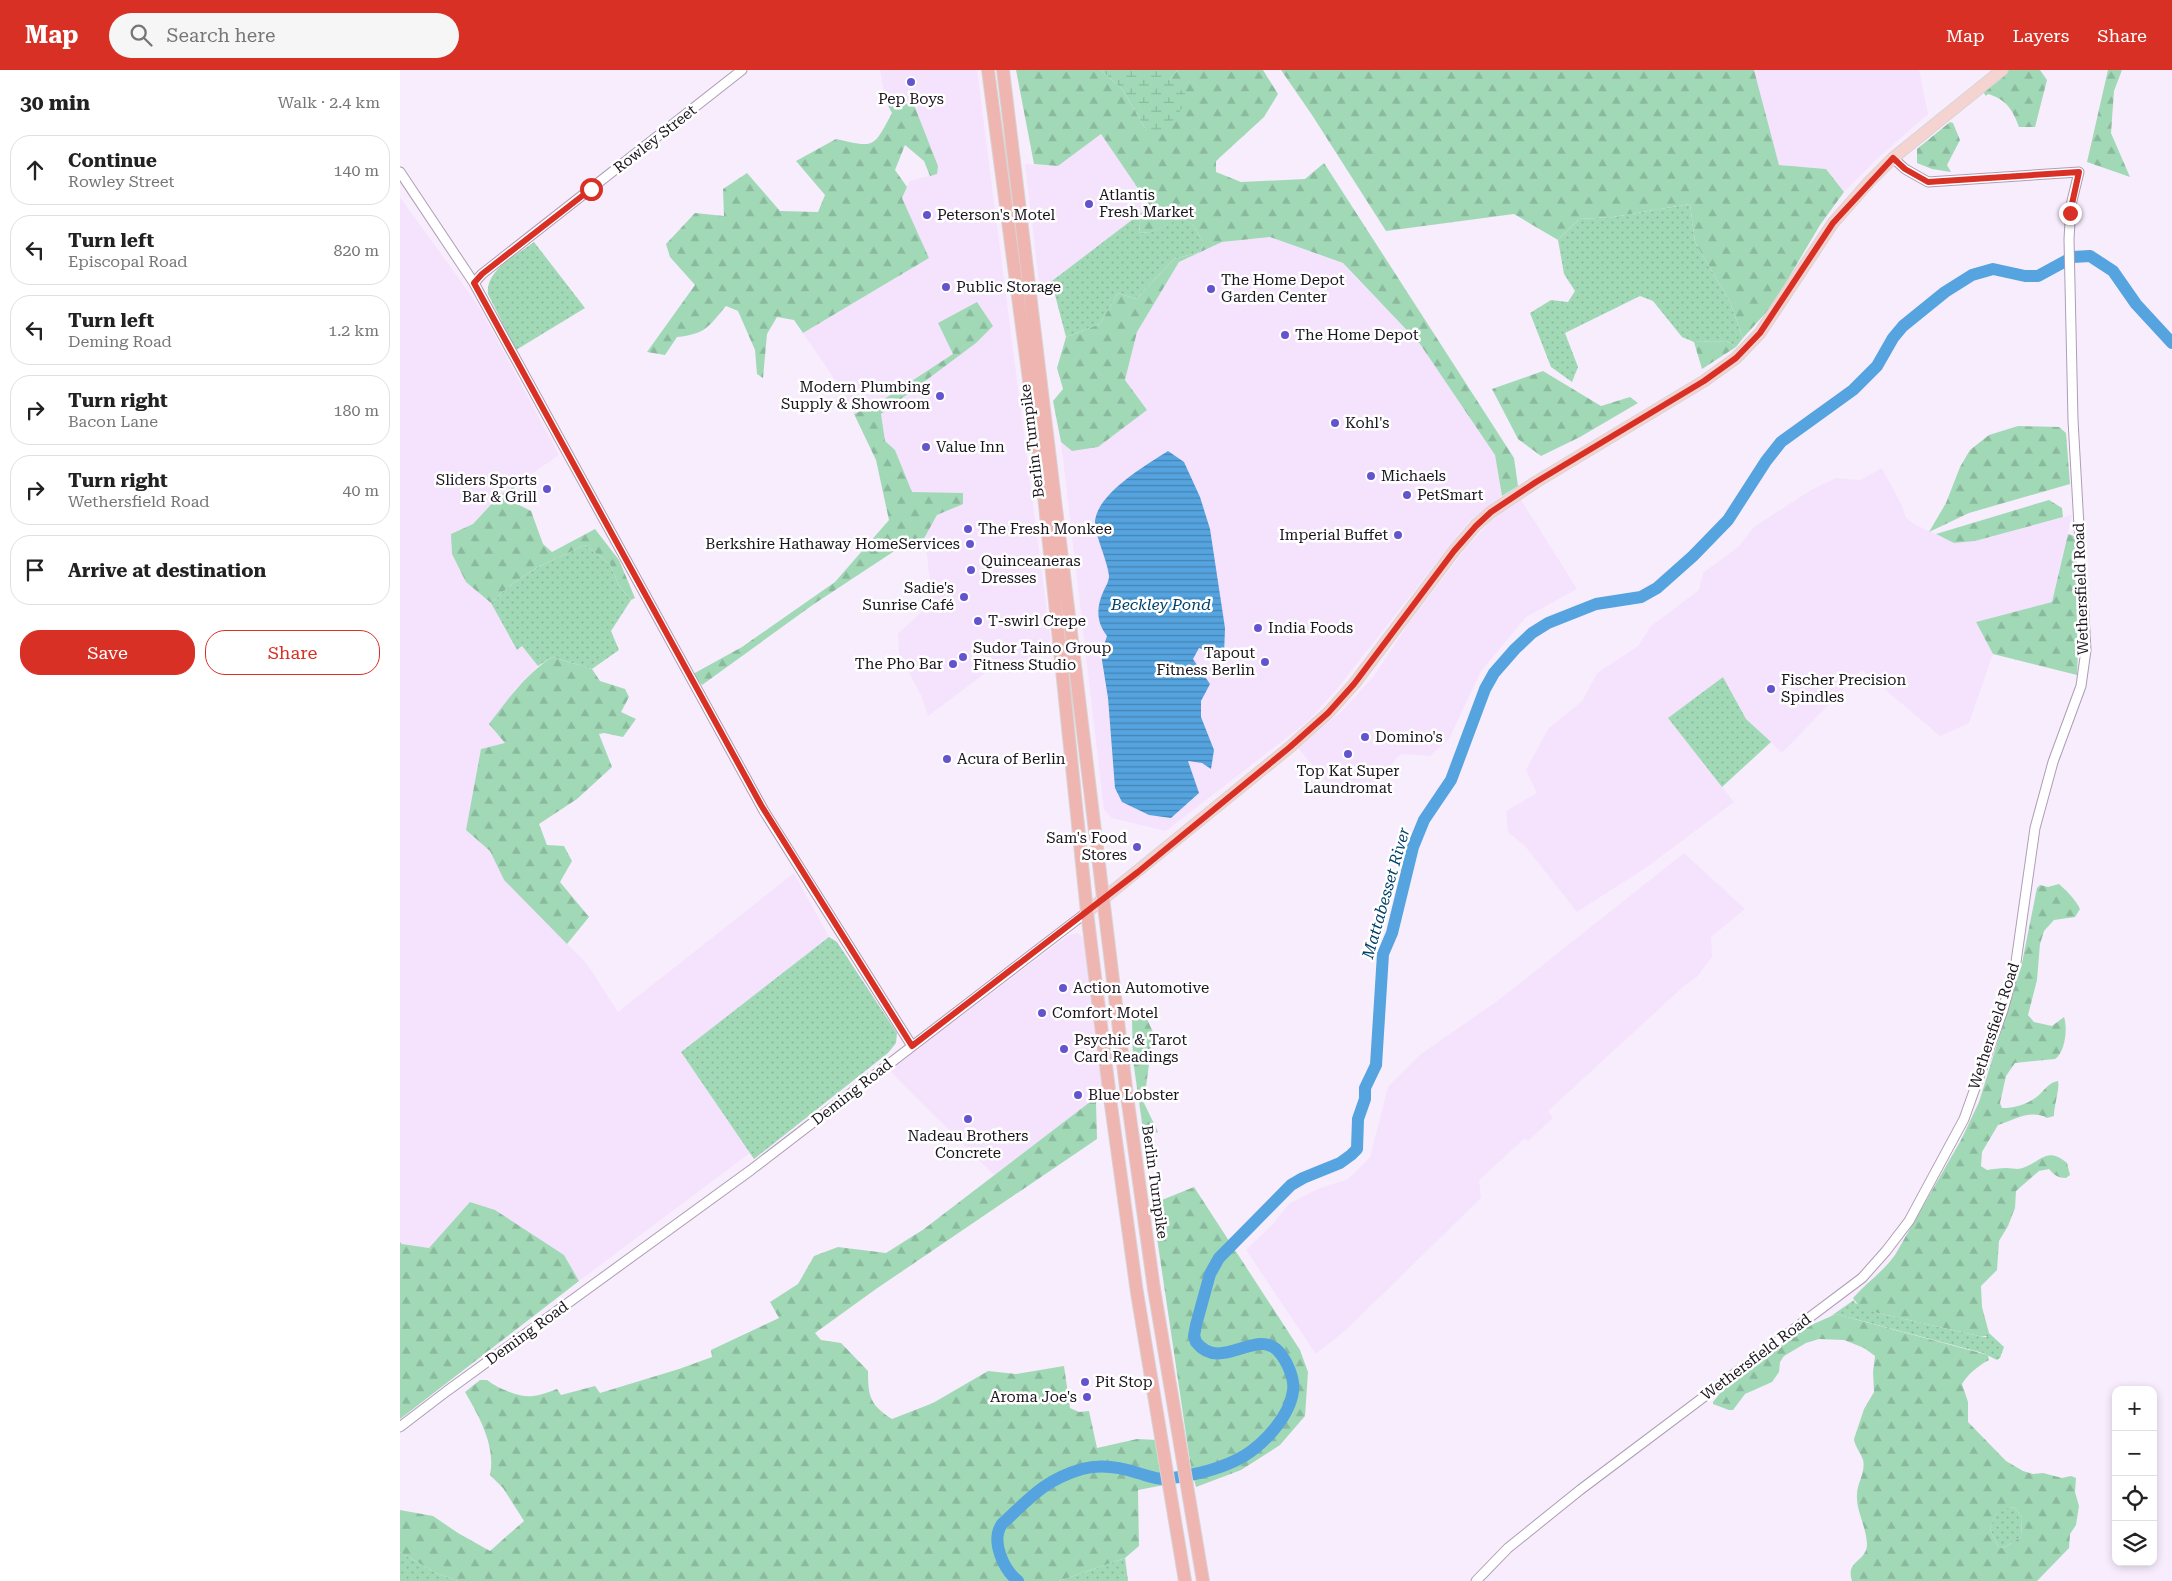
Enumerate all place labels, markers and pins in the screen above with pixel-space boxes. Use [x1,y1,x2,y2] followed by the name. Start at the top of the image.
[905,76,917,88] marker: Pep Boys
[878,90,944,108] place label: Pep Boys
[1099,186,1194,221] place label: Atlantis Fresh Market
[1083,198,1095,210] marker: Atlantis Fresh Market
[937,206,1055,224] place label: Peterson's Motel
[921,209,933,221] marker: Peterson's Motel
[1221,271,1345,306] place label: The Home Depot Garden Center
[956,278,1061,296] place label: Public Storage
[940,281,952,293] marker: Public Storage
[1205,283,1217,295] marker: The Home Depot Garden Center
[1295,326,1419,344] place label: The Home Depot
[1279,329,1291,341] marker: The Home Depot
[781,378,930,413] place label: Modern Plumbing Supply & Showroom
[934,390,946,402] marker: Modern Plumbing Supply & Showroom
[1345,414,1389,432] place label: Kohl's
[1329,417,1341,429] marker: Kohl's
[936,438,1005,456] place label: Value Inn
[920,441,932,453] marker: Value Inn
[1381,467,1446,485] place label: Michaels
[1365,470,1377,482] marker: Michaels
[436,471,537,506] place label: Sliders Sports Bar & Grill
[541,483,553,495] marker: Sliders Sports Bar & Grill
[1417,486,1484,504] place label: PetSmart
[1401,489,1413,501] marker: PetSmart
[978,520,1112,538] place label: The Fresh Monkee
[962,523,974,535] marker: The Fresh Monkee
[1279,526,1388,544] place label: Imperial Buffet
[1392,529,1404,541] marker: Imperial Buffet
[705,535,960,553] place label: Berkshire Hathaway HomeServices
[964,538,976,550] marker: Berkshire Hathaway HomeServices
[981,552,1081,587] place label: Quinceaneras Dresses
[965,564,977,576] marker: Quinceaneras Dresses
[863,579,954,614] place label: Sadie's Sunrise Café
[958,591,970,603] marker: Sadie's Sunrise Café
[988,612,1086,630] place label: T-swirl Crepe
[972,615,984,627] marker: T-swirl Crepe
[1268,619,1353,637] place label: India Foods
[1252,622,1264,634] marker: India Foods
[973,639,1111,674] place label: Sudor Taino Group Fitness Studio
[1156,644,1255,679] place label: Tapout Fitness Berlin
[957,651,969,663] marker: Sudor Taino Group Fitness Studio
[855,655,943,673] place label: The Pho Bar
[1259,656,1271,668] marker: Tapout Fitness Berlin
[947,658,959,670] marker: The Pho Bar
[1781,671,1907,706] place label: Fischer Precision Spindles
[1765,683,1777,695] marker: Fischer Precision Spindles
[1375,728,1443,746] place label: Domino's
[1359,731,1371,743] marker: Domino's
[1342,748,1354,760] marker: Top Kat Super Laundromat
[957,750,1066,768] place label: Acura of Berlin
[941,753,953,765] marker: Acura of Berlin
[1297,762,1399,797] place label: Top Kat Super Laundromat
[1046,829,1127,864] place label: Sam's Food Stores
[1131,841,1143,853] marker: Sam's Food Stores
[1073,979,1209,997] place label: Action Automotive
[1057,982,1069,994] marker: Action Automotive
[1052,1004,1158,1022] place label: Comfort Motel
[1036,1007,1048,1019] marker: Comfort Motel
[1074,1031,1187,1066] place label: Psychic & Tarot Card Readings
[1058,1043,1070,1055] marker: Psychic & Tarot Card Readings
[1088,1086,1179,1104] place label: Blue Lobster
[1072,1089,1084,1101] marker: Blue Lobster
[962,1113,974,1125] marker: Nadeau Brothers Concrete
[908,1127,1028,1162] place label: Nadeau Brothers Concrete
[1095,1373,1153,1391] place label: Pit Stop
[1079,1376,1091,1388] marker: Pit Stop
[990,1388,1077,1406] place label: Aroma Joe's
[1081,1391,1093,1403] marker: Aroma Joe's

